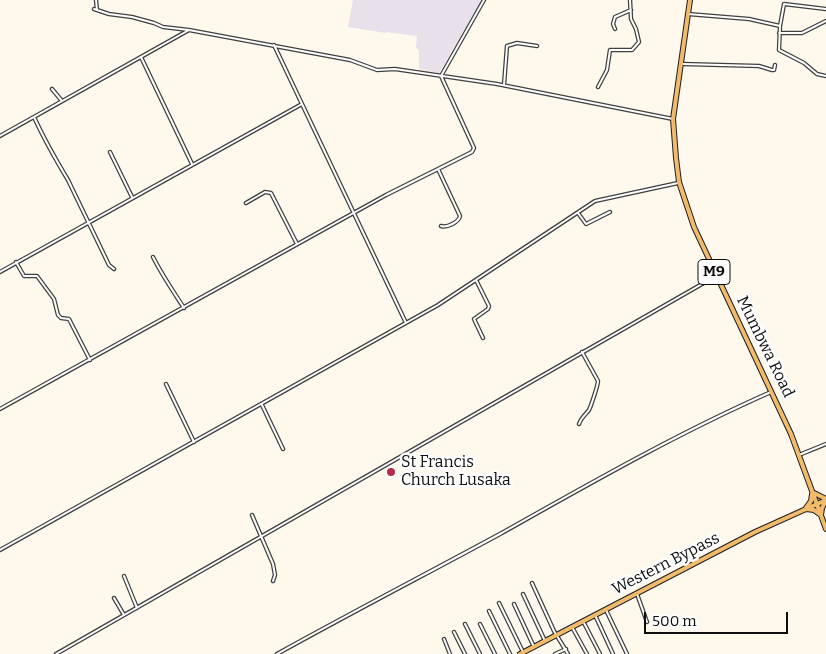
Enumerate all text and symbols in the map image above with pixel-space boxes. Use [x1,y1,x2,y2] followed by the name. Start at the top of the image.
[698,260,730,284] road number: M9
[732,293,798,401] street label: Mumbwa Road
[401,453,511,491] place label: St Francis Church Lusaka
[385,466,397,478] marker: St Francis Church Lusaka
[609,529,723,599] street label: Western Bypass
[646,602,790,634] scale bar
[652,612,697,630] text: 500 m

